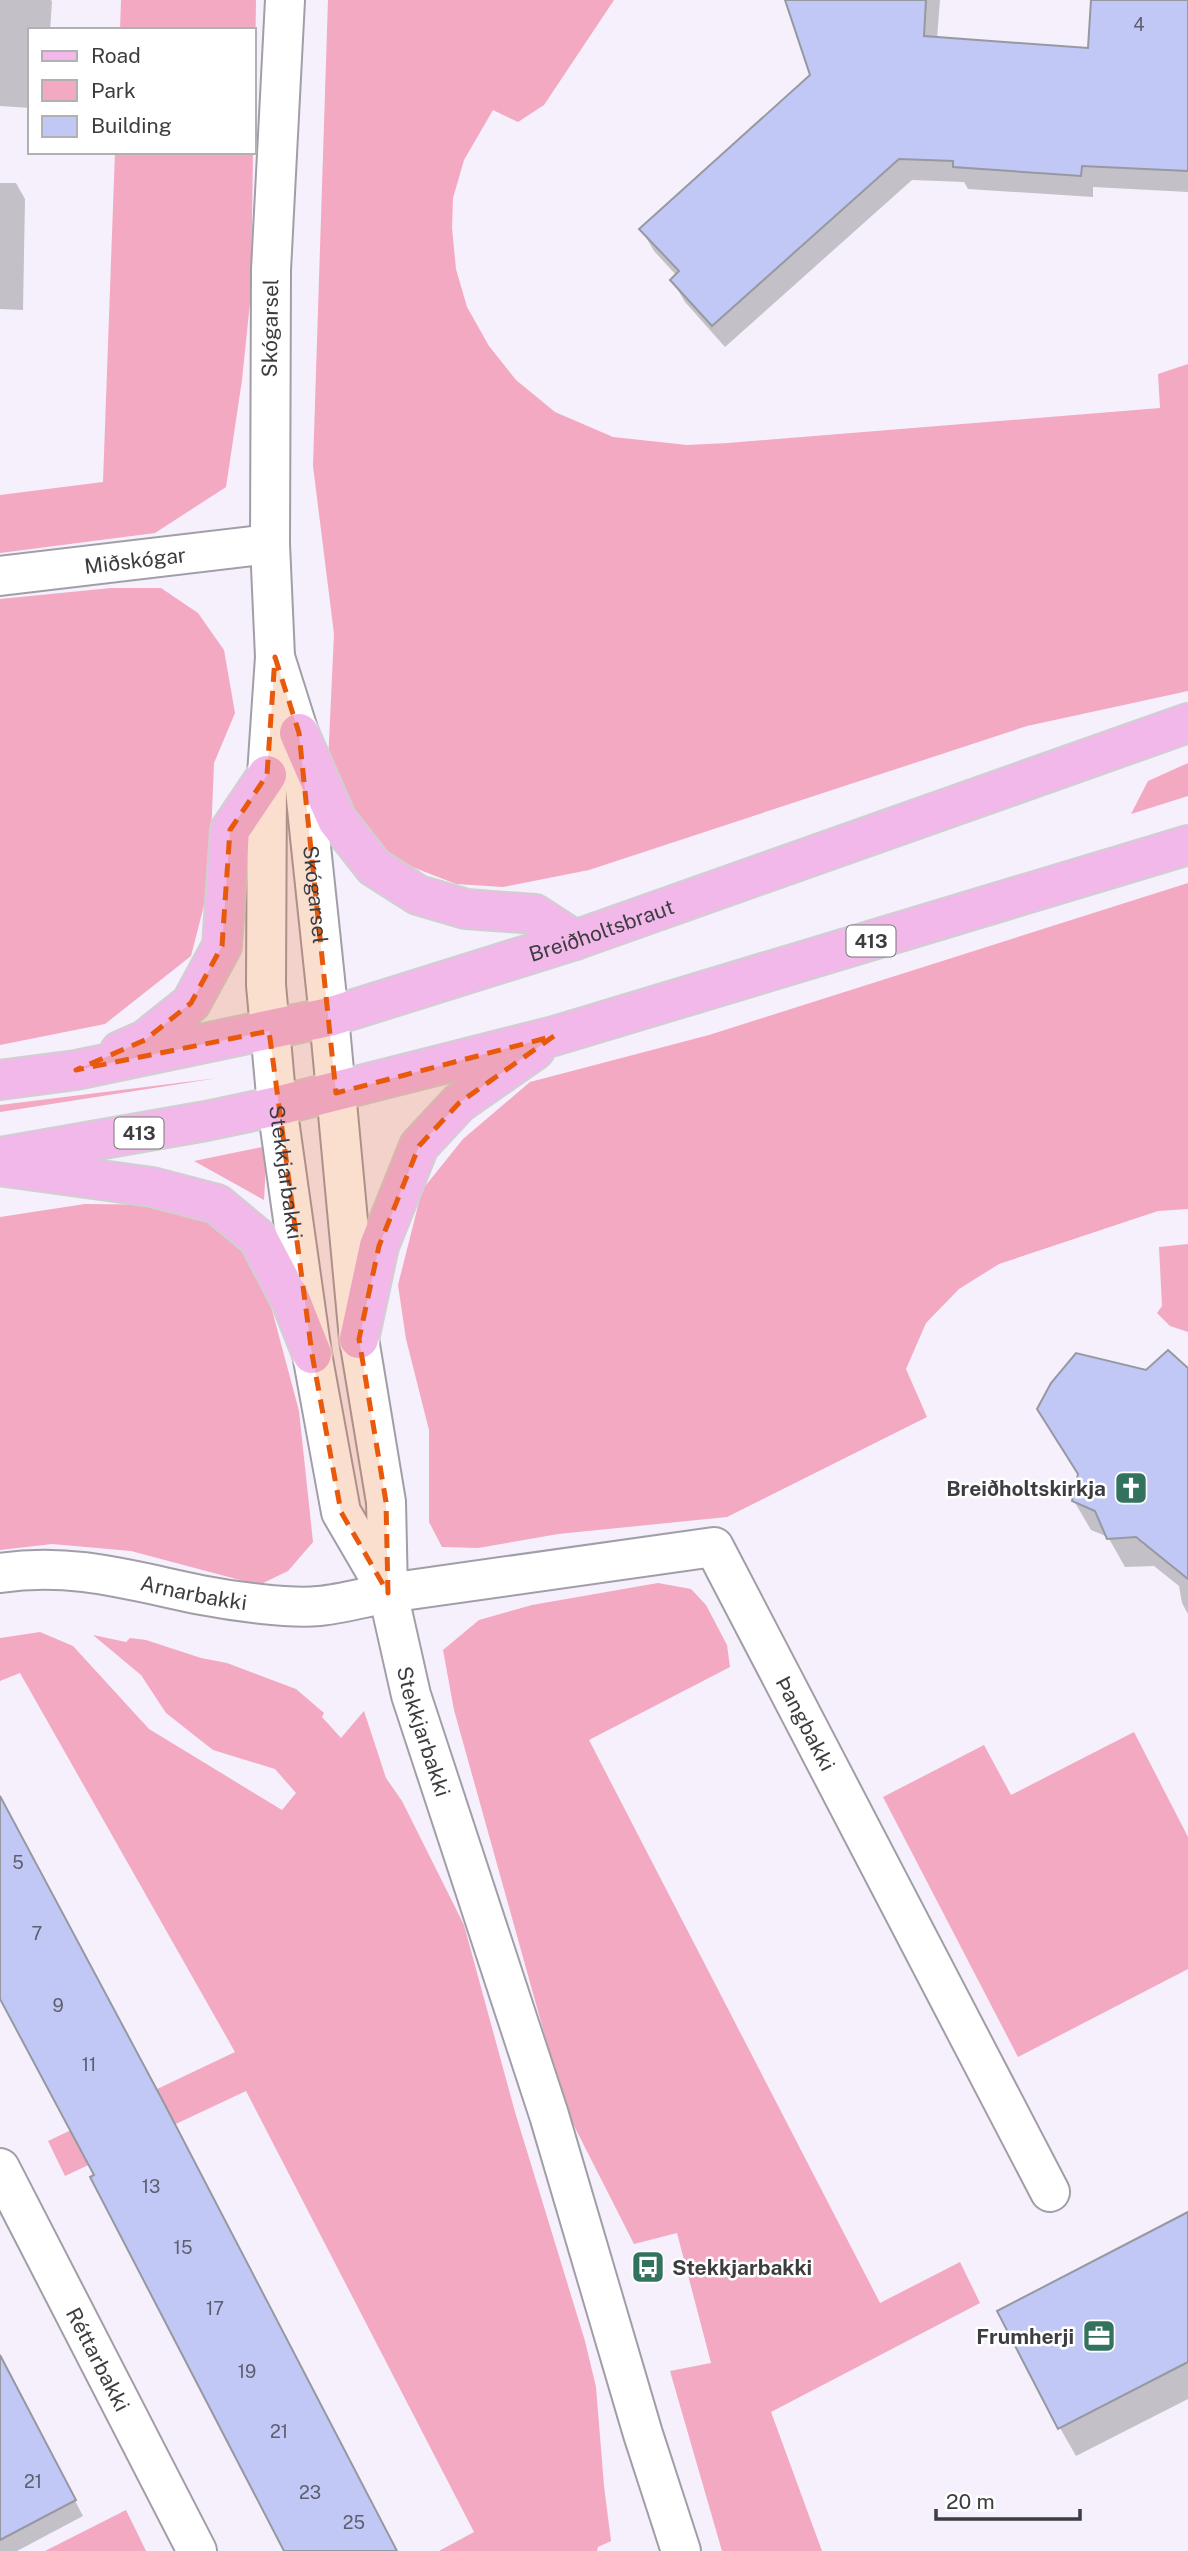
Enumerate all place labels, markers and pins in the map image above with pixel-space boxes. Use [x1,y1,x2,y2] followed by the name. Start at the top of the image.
[1112,1469,1150,1507] church icon: Breiðholtskirkja
[946,1476,1106,1501] place label: Breiðholtskirkja
[629,2248,667,2286] bus stop icon: Stekkjarbakki
[672,2255,812,2280] place label: Stekkjarbakki
[1080,2317,1118,2355] office icon: Frumherji
[976,2324,1074,2349] place label: Frumherji

